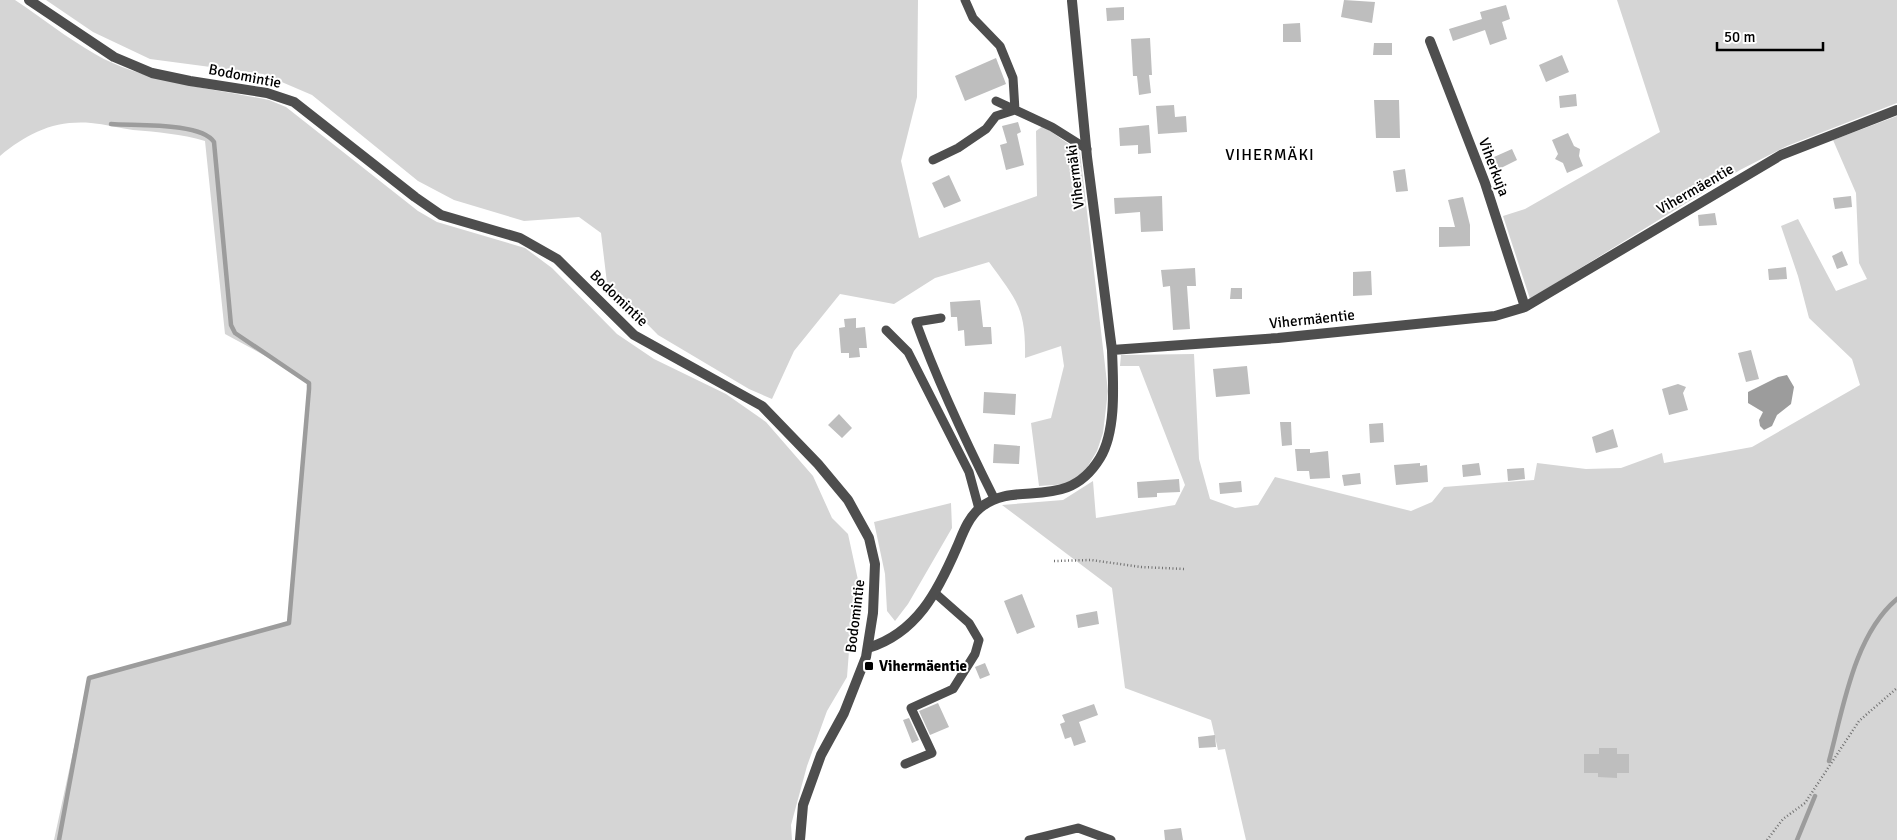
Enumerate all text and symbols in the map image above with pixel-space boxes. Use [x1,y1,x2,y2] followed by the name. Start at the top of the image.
[1717,20,1823,52] scale bar
[1724,28,1755,46] text: 50 m
[207,60,283,92] street label: Bodomintie
[1475,135,1513,199] street label: Viherkuja
[1062,144,1088,210] street label: Vihermäki
[1225,145,1315,165] district label: VIHERMÄKI
[1653,160,1737,218] street label: Vihermäentie
[586,266,652,330] street label: Bodomintie
[1268,306,1356,332] street label: Vihermäentie
[842,578,868,654] street label: Bodomintie
[879,657,967,675] place label: Vihermäentie
[863,660,875,672] marker: Vihermäentie

